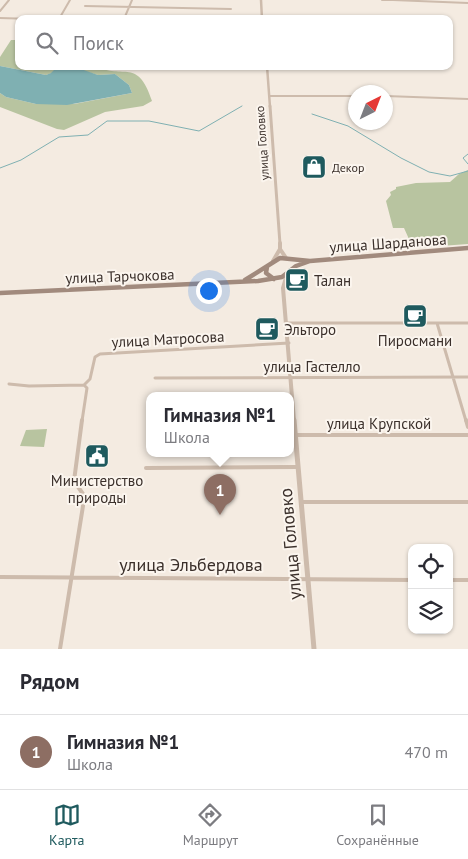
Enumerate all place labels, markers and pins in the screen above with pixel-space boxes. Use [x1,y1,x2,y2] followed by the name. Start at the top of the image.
[301,154,327,180] shop icon: Декор
[332,160,364,175] place label: Декор
[284,267,310,293] cafe icon: Талан
[314,271,351,290] place label: Талан
[402,303,428,329] cafe icon: Пиросмани
[254,316,280,342] cafe icon: Эльторо
[284,320,336,339] place label: Эльторо
[378,331,452,350] place label: Пиросмани
[84,443,110,469] public building icon: Министерство природы
[51,471,143,507] place label: Министерство природы
[204,474,236,515] pin: 1

